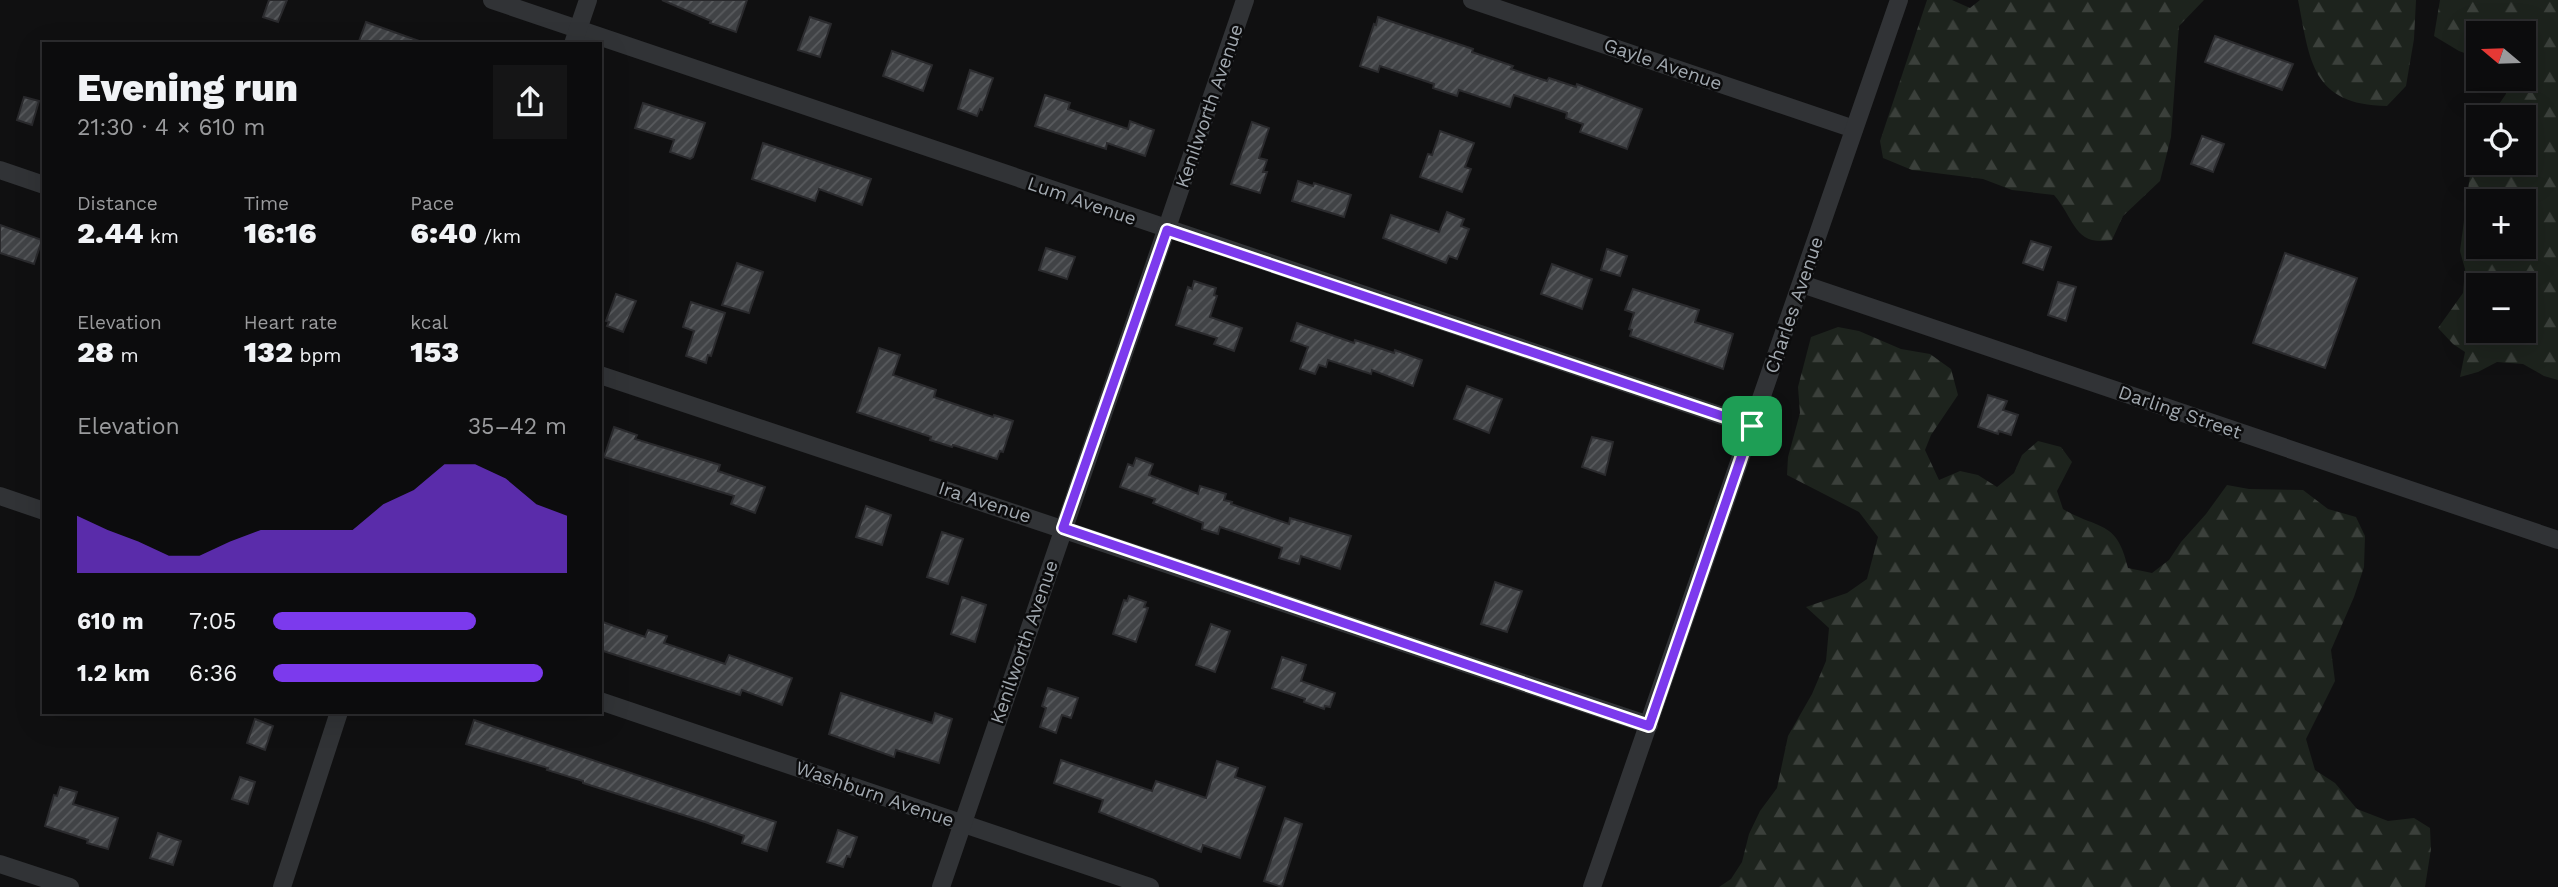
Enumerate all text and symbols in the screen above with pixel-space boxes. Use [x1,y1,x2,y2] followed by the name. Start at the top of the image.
[1170,21,1248,191] street label: Kenilworth Avenue
[2466,21,2536,91] north arrow
[2466,21,2536,343] map controls
[1601,33,1725,95] street label: Gayle Avenue
[493,65,567,139] button: share
[77,66,298,110] text: Evening run
[2466,105,2536,175] button: locate
[77,114,265,141] text: 21:30 · 4 × 610 m
[1024,172,1140,230] street label: Lum Avenue
[2466,189,2536,259] button: +
[77,192,158,215] text: Distance
[244,192,289,215] text: Time
[410,192,454,215] text: Pace
[77,215,143,250] text: 2.44
[244,215,317,250] text: 16:16
[410,215,477,250] text: 6:40
[143,225,179,248] text: km
[477,225,521,248] text: /km
[1760,234,1828,376] street label: Charles Avenue
[2466,273,2536,343] button: −
[77,311,162,334] text: Elevation
[244,311,338,334] text: Heart rate
[410,311,448,334] text: kcal
[77,334,114,369] text: 28
[244,334,293,369] text: 132
[410,334,459,369] text: 153
[114,344,139,367] text: m
[293,344,341,367] text: bpm
[2115,380,2245,444] street label: Darling Street
[1722,396,1782,456] pin
[1733,407,1771,445] icon: arrive
[77,413,180,440] text: Elevation
[468,413,567,440] text: 35–42 m
[936,476,1034,528] street label: Ira Avenue
[985,557,1063,727] street label: Kenilworth Avenue
[77,608,144,635] text: 610 m
[189,608,236,635] text: 7:05
[77,660,150,687] text: 1.2 km
[189,660,237,687] text: 6:36
[793,756,957,832] street label: Washburn Avenue

